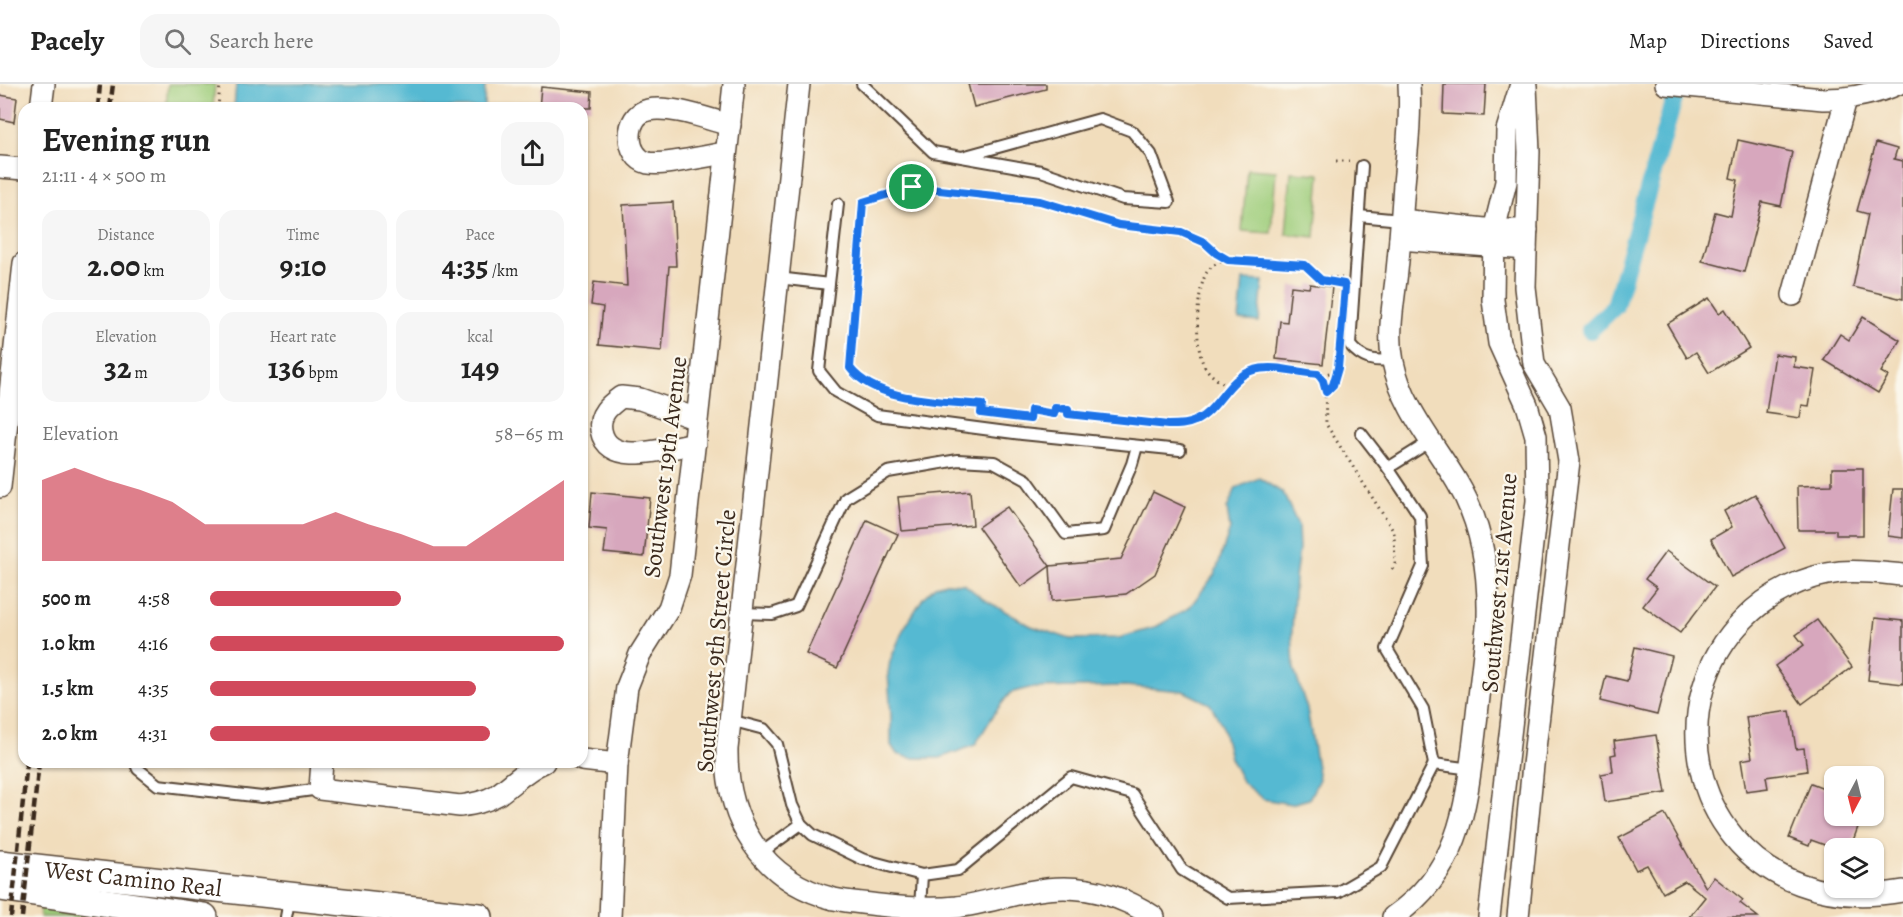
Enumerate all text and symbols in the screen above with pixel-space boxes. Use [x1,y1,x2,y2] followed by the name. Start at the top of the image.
[140,14,560,68] search box
[30,22,104,60] text: Pacely
[161,25,194,58] icon: search
[209,26,314,56] text: Search here
[1629,27,1667,55] text: Map
[1700,27,1790,55] text: Directions
[1823,27,1873,55] text: Saved
[42,117,211,162] text: Evening run
[501,122,564,185] button: share
[886,161,937,212] pin
[42,162,166,189] text: 21:11 · 4 × 500 m
[895,170,928,203] icon: arrive
[97,224,155,246] text: Distance
[286,224,320,246] text: Time
[465,224,495,246] text: Pace
[87,246,140,286] text: 2.00
[280,246,326,286] text: 9:10
[442,246,489,286] text: 4:35
[140,260,165,282] text: km
[489,260,518,282] text: /km
[95,326,157,348] text: Elevation
[270,326,336,348] text: Heart rate
[467,326,493,348] text: kcal
[104,348,131,388] text: 32
[268,348,305,388] text: 136
[461,348,499,388] text: 149
[636,354,694,580] street label: Southwest 19th Avenue
[131,362,148,384] text: m
[305,362,338,384] text: bpm
[42,420,119,447] text: Elevation
[495,420,564,447] text: 58–65 m
[1473,472,1525,694] street label: Southwest 21st Avenue
[689,508,743,774] street label: Southwest 9th Street Circle
[42,585,91,612] text: 500 m
[138,585,170,612] text: 4:58
[42,630,95,657] text: 1.0 km
[138,630,168,657] text: 4:16
[42,675,94,702] text: 1.5 km
[138,675,169,702] text: 4:35
[42,720,98,747] text: 2.0 km
[138,720,167,747] text: 4:31
[1824,766,1884,826] north arrow
[1824,766,1884,898] map controls
[1824,838,1884,898] button: layers
[42,853,224,904] street label: West Camino Real

